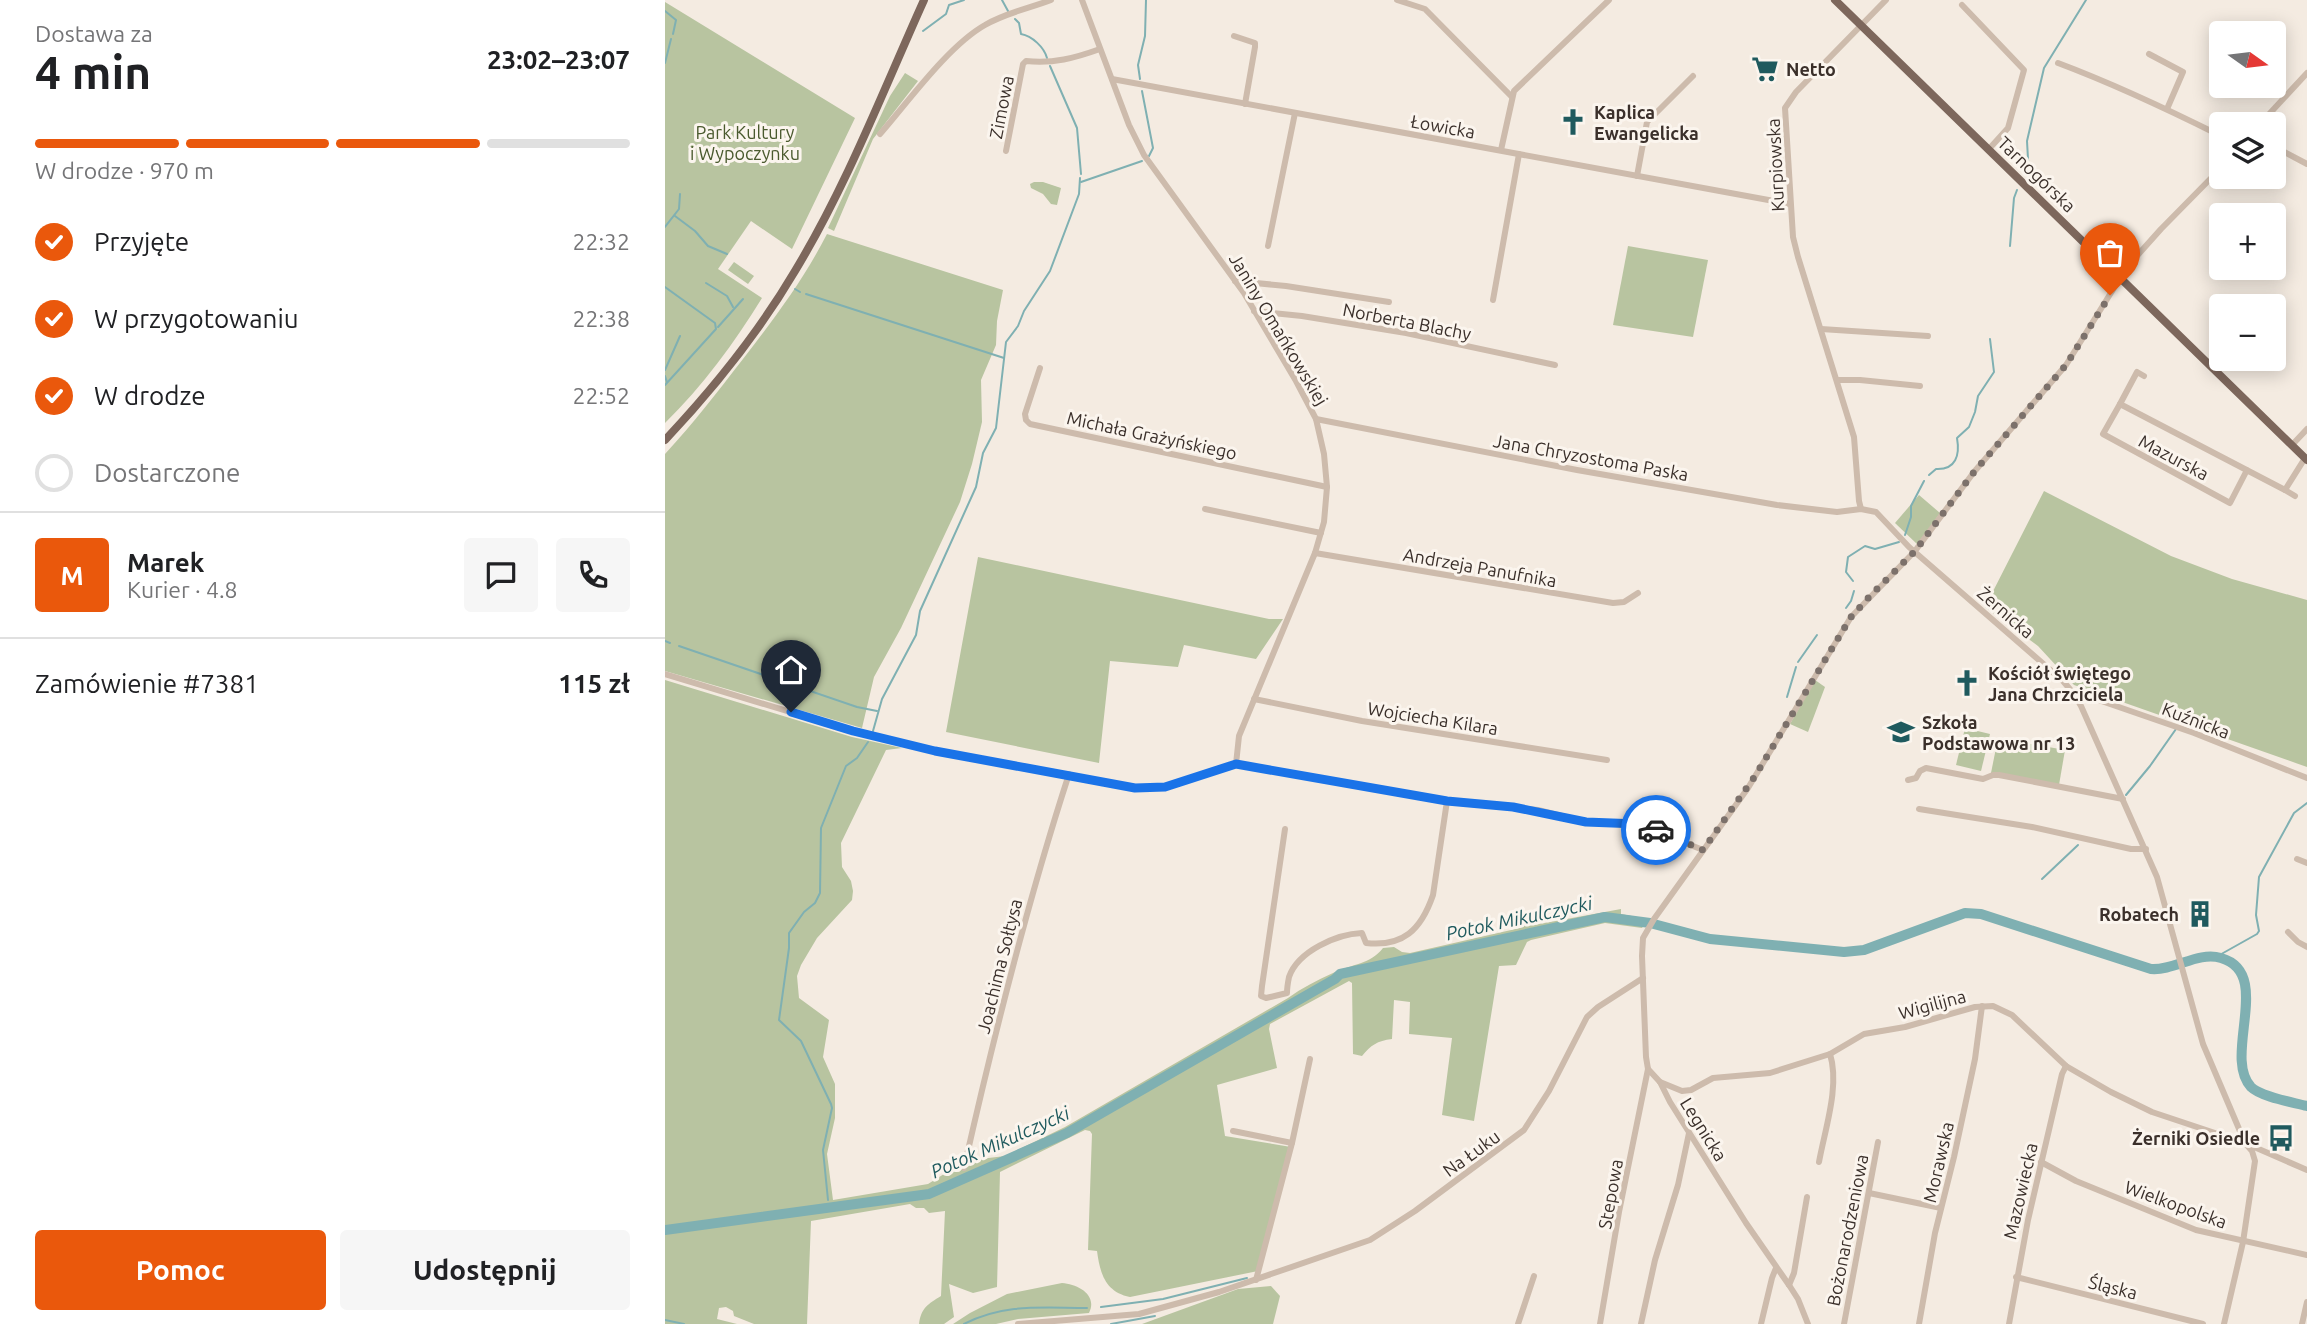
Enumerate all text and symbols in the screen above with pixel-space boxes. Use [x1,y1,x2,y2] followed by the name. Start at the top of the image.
[35,21,153,46] text: Dostawa za
[2209,21,2285,98] north arrow
[2209,21,2286,371] map controls
[487,45,630,74] text: 23:02–23:07
[35,46,151,98] text: 4 min
[1750,54,1780,84] supermarket icon: Netto
[1786,59,1836,79] place label: Netto
[985,74,1017,140] street label: Zimowa
[1594,102,1699,143] place label: Kaplica Ewangelicka
[1558,107,1588,137] church icon: Kaplica Ewangelicka
[1409,111,1477,141] street label: Łowicka
[2209,112,2286,189] button: layers
[1763,118,1787,212] street label: Kurpiowska
[690,122,800,163] park label: Park Kultury i Wypoczynku
[1994,132,2080,216] street label: Tarnogórska
[35,158,214,183] text: W drodze · 970 m
[2209,203,2286,280] button: +
[35,223,73,261] icon: check
[2080,223,2140,295] pin
[94,227,189,256] text: Przyjęte
[572,229,630,254] text: 22:32
[2091,234,2129,272] icon: bag
[1226,249,1332,409] street label: Janiny Omańkowskiej
[2209,294,2286,371] button: −
[1341,299,1473,343] street label: Norberta Blachy
[35,300,73,338] icon: check
[94,304,299,333] text: W przygotowaniu
[572,306,630,331] text: 22:38
[35,377,73,415] icon: check
[94,381,206,410] text: W drodze
[572,383,630,408] text: 22:52
[1065,407,1239,463] street label: Michała Grażyńskiego
[1492,430,1690,484] street label: Jana Chryzostoma Paska
[2136,430,2212,484] street label: Mazurska
[94,458,240,487] text: Dostarczone
[464,538,538,612] button: chat
[556,538,630,612] button: phone
[1402,544,1558,590] street label: Andrzeja Panufnika
[127,548,204,577] text: Marek
[60,561,84,590] text: M
[127,577,238,602] text: Kurier · 4.8
[1974,582,2038,642] street label: Żernicka
[761,640,821,712] pin
[772,651,810,689] icon: home
[1988,663,2131,704] place label: Kościół świętego Jana Chrzciciela
[1952,668,1982,698] church icon: Kościół świętego Jana Chrzciciela
[35,669,259,698] text: Zamówienie #7381
[558,669,630,698] text: 115 zł
[1366,698,1500,738] street label: Wojciecha Kilara
[2159,698,2233,742] street label: Kuźnicka
[1922,712,2075,753] place label: Szkoła Podstawowa nr 13
[1886,717,1916,747] school or university icon: Szkoła Podstawowa nr 13
[1621,795,1691,865] courier
[1637,811,1675,849] icon: car
[1444,891,1596,944] water label: Potok Mikulczycki
[973,897,1025,1035] street label: Joachima Sołtysa
[2185,899,2215,929] building icon: Robatech
[2099,904,2179,924] place label: Robatech
[1896,985,1968,1023] street label: Wigilijna
[1677,1094,1731,1164] street label: Legnicka
[927,1101,1074,1182] water label: Potok Mikulczycki
[1919,1120,1957,1204] street label: Morawska
[2266,1123,2296,1153] bus stop icon: Żerniki Osiedle
[1439,1126,1503,1180] street label: Na Łuku
[2132,1128,2260,1148] place label: Żerniki Osiedle
[1999,1141,2041,1241] street label: Mazowiecka
[1822,1152,1872,1308] street label: Bożonarodzeniowa
[1594,1157,1626,1231] street label: Stepowa
[2122,1176,2230,1232] street label: Wielkopolska
[35,1230,326,1310] button: Pomoc
[340,1230,630,1310] button: Udostępnij
[2087,1270,2140,1303] street label: Śląska

